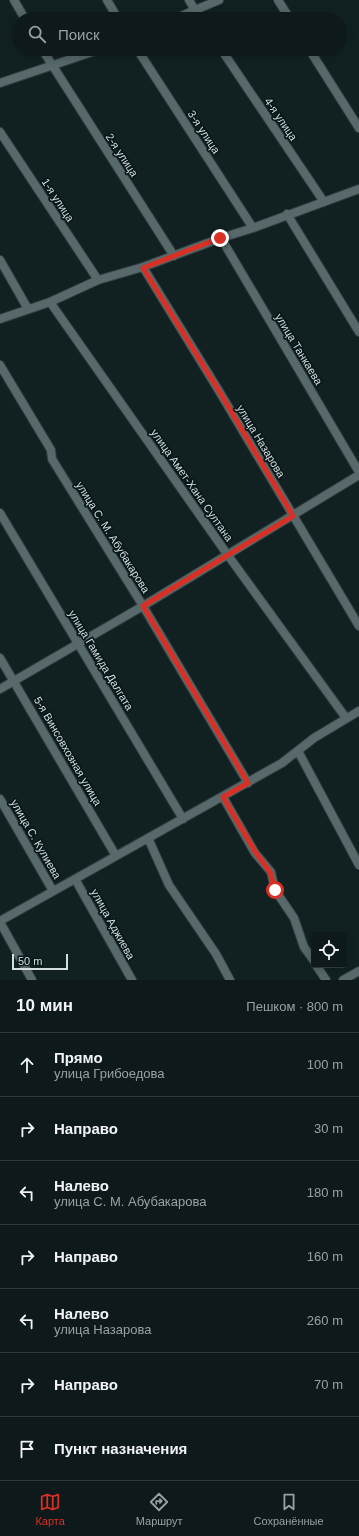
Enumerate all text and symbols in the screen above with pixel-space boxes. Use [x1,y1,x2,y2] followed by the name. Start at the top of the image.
[12,12,347,56] search box
[26,23,48,45] icon: search
[58,26,100,43] text: Поиск
[262,95,300,143] street label: 4-я улица
[186,108,223,157] street label: 3-я улица
[104,131,141,180] street label: 2-я улица
[40,176,77,225] street label: 1-я улица
[211,229,229,247] route end
[273,311,325,387] street label: улица Танкаева
[235,403,288,480] street label: улица Назарова
[149,427,236,544] street label: улица Амет-Хана Султана
[74,479,153,596] street label: улица С. М. Абубакарова
[66,608,136,713] street label: улица Гамида Далгата
[32,694,105,808] street label: 5-я Винсовхозная улица
[8,797,64,882] street label: улица С. Кулиева
[266,881,284,899] route start
[89,887,138,962] street label: улица Аджиева
[311,932,347,968] map controls
[311,932,347,968] button: locate
[12,952,68,971] scale bar
[18,955,42,967] text: 50 m
[16,996,73,1015] text: 10 мин
[246,999,343,1014] text: Пешком · 800 m
[54,1049,103,1066] text: Прямо
[16,1054,38,1076] icon: ahead
[307,1057,343,1072] text: 100 m
[54,1066,165,1081] text: улица Грибоедова
[16,1118,38,1140] icon: right
[54,1120,118,1137] text: Направо
[314,1121,343,1136] text: 30 m
[54,1177,109,1194] text: Налево
[16,1182,38,1204] icon: left
[307,1185,343,1200] text: 180 m
[54,1194,207,1209] text: улица С. М. Абубакарова
[16,1246,38,1268] icon: right
[54,1248,118,1265] text: Направо
[307,1249,343,1264] text: 160 m
[54,1305,109,1322] text: Налево
[16,1310,38,1332] icon: left
[307,1313,343,1328] text: 260 m
[54,1322,151,1337] text: улица Назарова
[16,1374,38,1396] icon: right
[54,1376,118,1393] text: Направо
[314,1377,343,1392] text: 70 m
[16,1438,38,1460] icon: arrive
[54,1440,187,1457] text: Пункт назначения
[35,1491,65,1527] tab: Карта
[136,1491,183,1527] tab: Маршрут
[254,1491,324,1527] tab: Сохранённые

